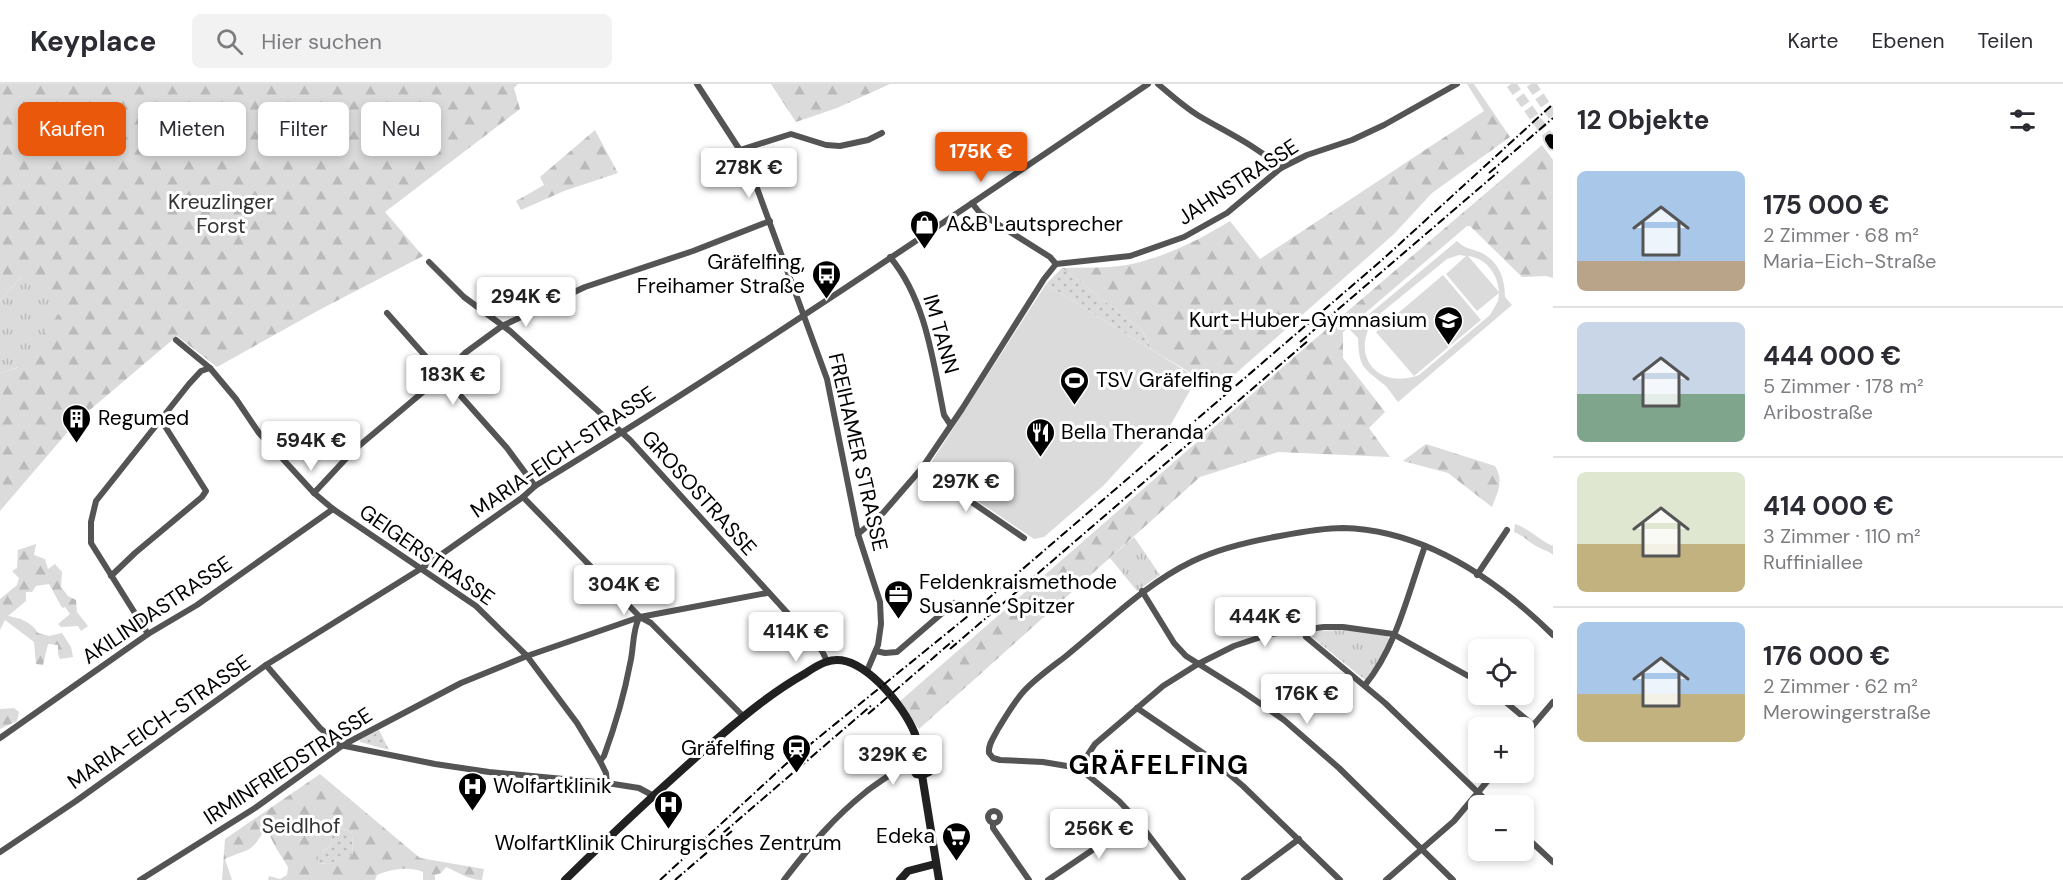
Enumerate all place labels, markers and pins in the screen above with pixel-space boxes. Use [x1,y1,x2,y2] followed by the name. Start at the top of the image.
[932,132,1030,183] pin: 175K €
[700,148,798,199] pin: 278K €
[909,208,941,250] shop icon: A&B Lautsprecher
[946,210,1123,238] place label: A&B Lautsprecher
[637,248,805,300] place label: Gräfelfing, Freihamer Straße
[810,258,842,300] bus stop icon: Gräfelfing, Freihamer Straße
[477,277,575,328] pin: 294K €
[1432,304,1464,346] school or university icon: Kurt-Huber-Gymnasium
[1189,306,1427,334] place label: Kurt-Huber-Gymnasium
[404,355,502,406] pin: 183K €
[1059,364,1091,406] sports icon: TSV Gräfelfing
[1096,366,1233,394] place label: TSV Gräfelfing
[61,402,93,444] building icon: Regumed
[98,404,189,432] place label: Regumed
[1024,416,1056,458] restaurant icon: Bella Theranda
[1061,418,1204,446] place label: Bella Theranda
[262,421,360,472] pin: 594K €
[917,462,1015,513] pin: 297K €
[575,565,673,616] pin: 304K €
[919,568,1117,620] place label: Feldenkraismethode Susanne Spitzer
[882,578,914,620] office icon: Feldenkraismethode Susanne Spitzer
[1216,597,1314,648] pin: 444K €
[747,612,845,663] pin: 414K €
[1258,674,1356,725] pin: 176K €
[780,732,812,774] station icon: Gräfelfing
[681,734,775,762] place label: Gräfelfing
[844,735,942,786] pin: 329K €
[456,770,488,812] hospital icon: Wolfartklinik
[493,772,612,800] place label: Wolfartklinik
[652,788,684,830] hospital icon: WolfartKlinik Chirurgisches Zentrum
[1050,809,1148,860] pin: 256K €
[940,820,972,862] supermarket icon: Edeka
[876,822,935,850] place label: Edeka
[495,829,841,857] place label: WolfartKlinik Chirurgisches Zentrum

